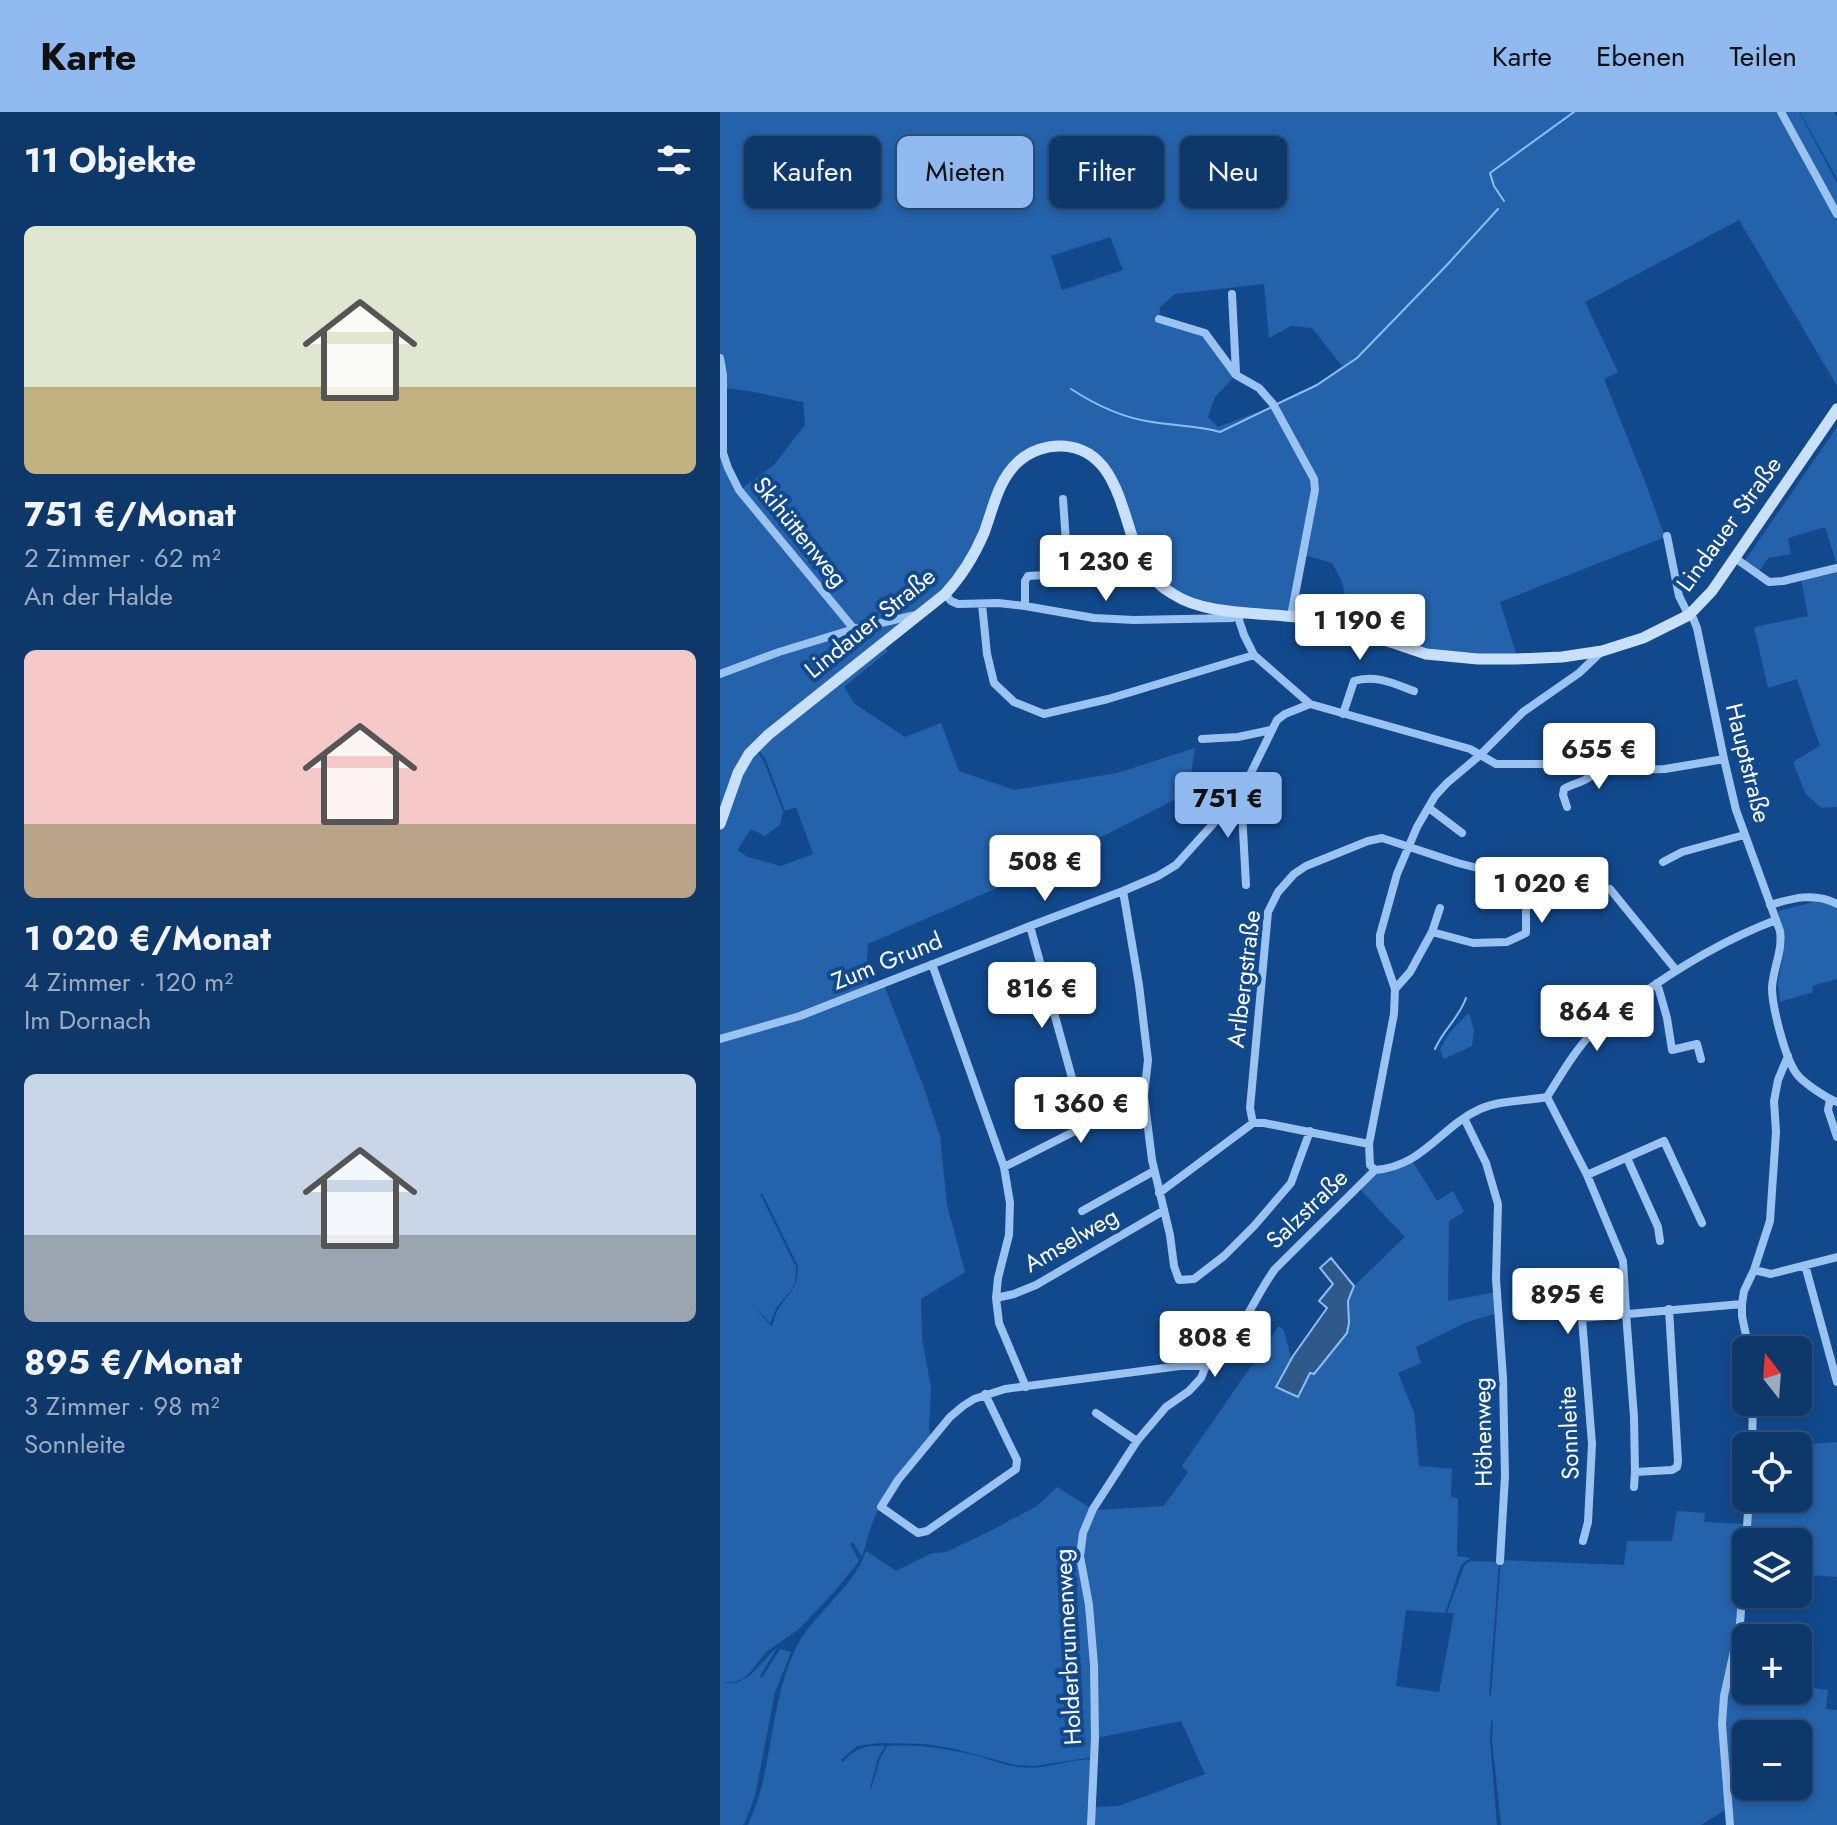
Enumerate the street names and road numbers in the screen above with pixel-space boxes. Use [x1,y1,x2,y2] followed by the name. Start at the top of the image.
[1667,449,1790,599] street label: Lindauer Straße
[745,469,856,595] street label: Skihüttenweg
[797,559,943,687] street label: Lindauer Straße
[1717,700,1780,826] street label: Hauptstraße
[1218,908,1269,1050] street label: Arlbergstraße
[826,922,947,999] street label: Zum Grund
[1258,1160,1356,1257] street label: Salzstraße
[1017,1198,1125,1281] street label: Amselweg
[1464,1377,1501,1487] street label: Höhenweg
[1549,1386,1588,1480] street label: Sonnleite
[1045,1548,1090,1746] street label: Holderbrunnenweg

